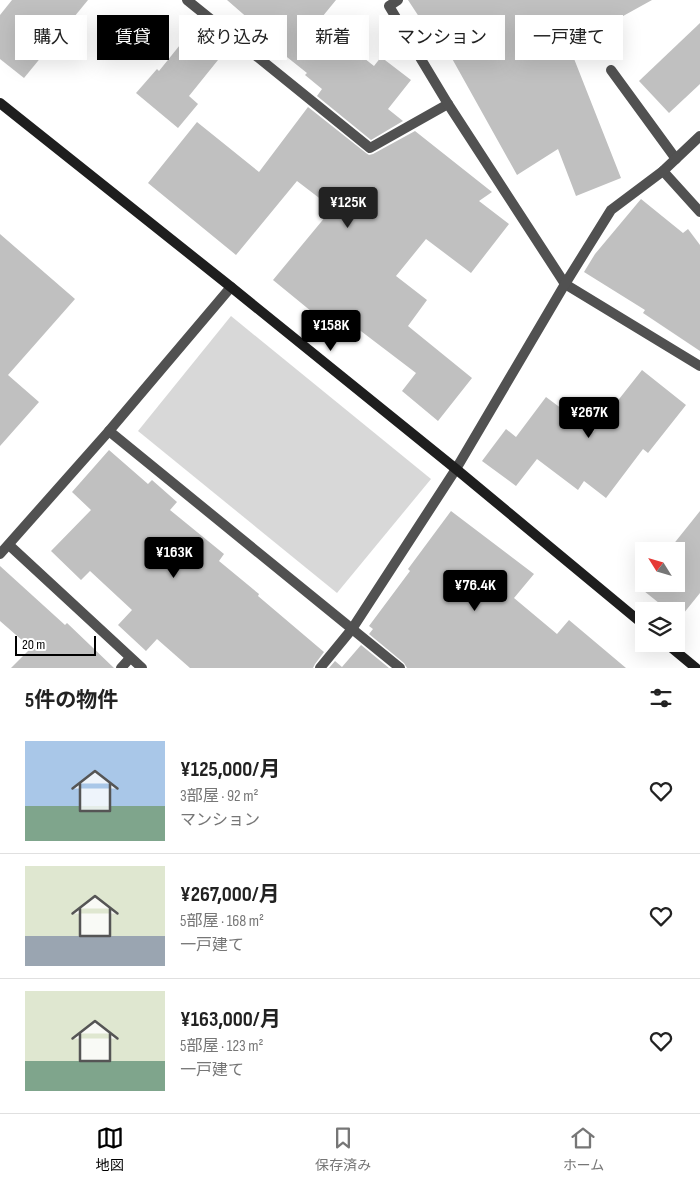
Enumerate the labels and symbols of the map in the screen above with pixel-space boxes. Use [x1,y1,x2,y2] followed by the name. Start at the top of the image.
[313,186,383,229] pin: ¥125K
[296,310,366,352] pin: ¥158K
[554,396,624,439] pin: ¥267K
[139,536,209,579] pin: ¥163K
[635,542,685,592] north arrow
[434,570,516,612] pin: ¥76.4K
[15,633,96,656] scale bar

